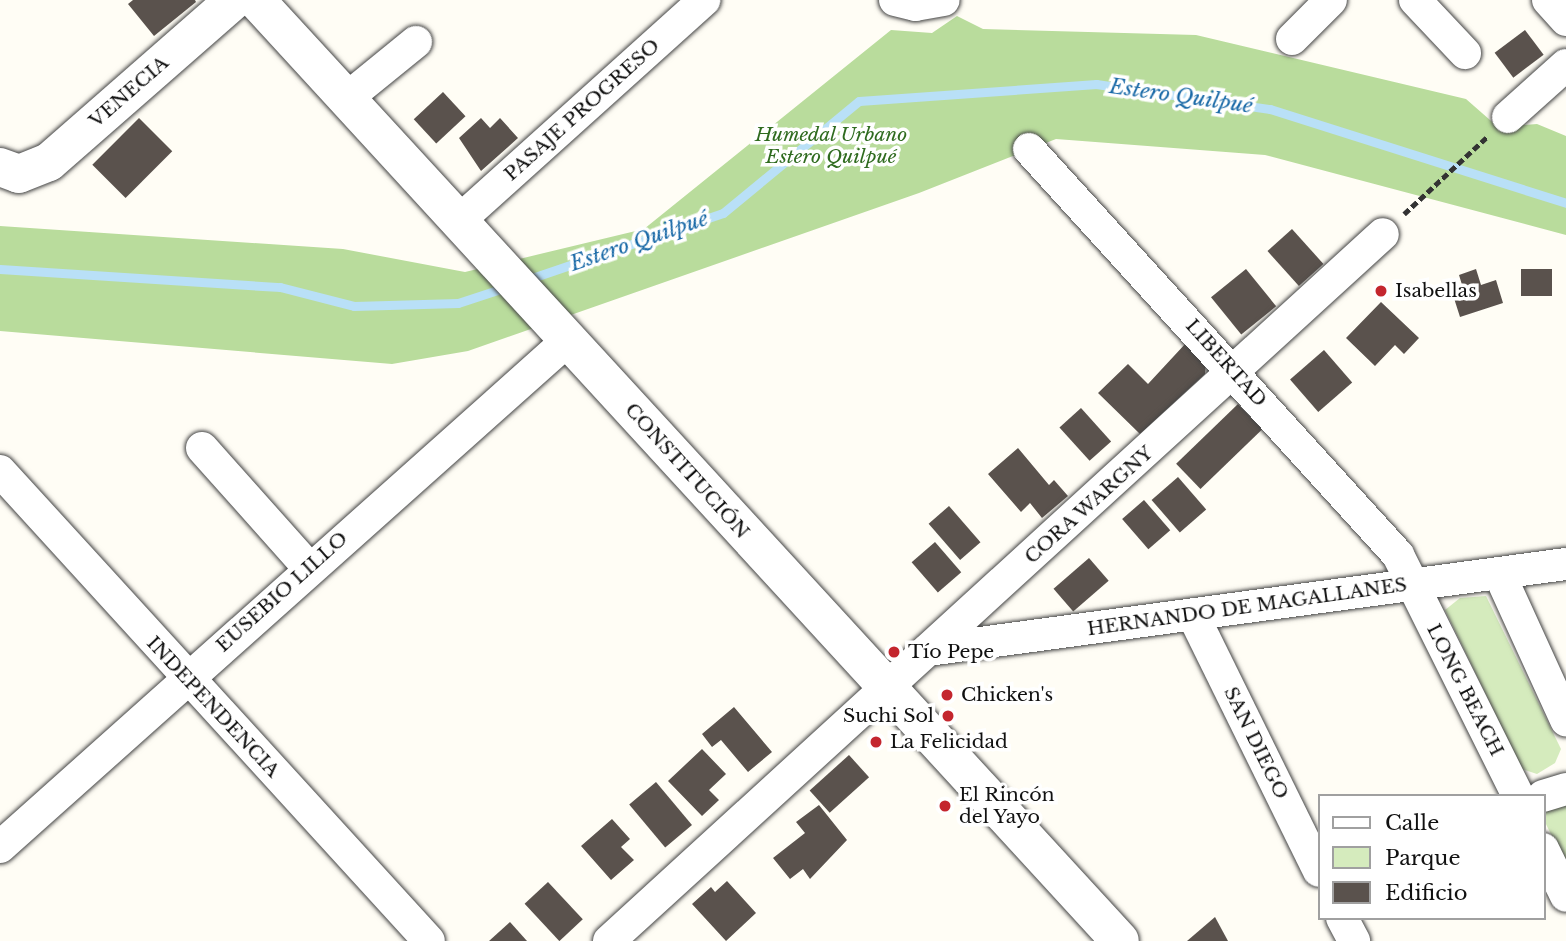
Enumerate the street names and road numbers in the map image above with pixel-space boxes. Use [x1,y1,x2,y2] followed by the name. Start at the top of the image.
[500,34,664,186] street label: PASAJE PROGRESO
[85,51,173,133] street label: VENECIA
[1181,315,1271,411] street label: LIBERTAD
[620,399,754,543] street label: CONSTITUCIÓN
[1020,441,1158,569] street label: CORA WARGNY
[212,527,352,657] street label: EUSEBIO LILLO
[1086,573,1408,641] street label: HERNANDO DE MAGALLANES
[1422,620,1508,760] street label: LONG BEACH
[142,632,284,782] street label: INDEPENDENCIA
[1219,683,1293,803] street label: SAN DIEGO

